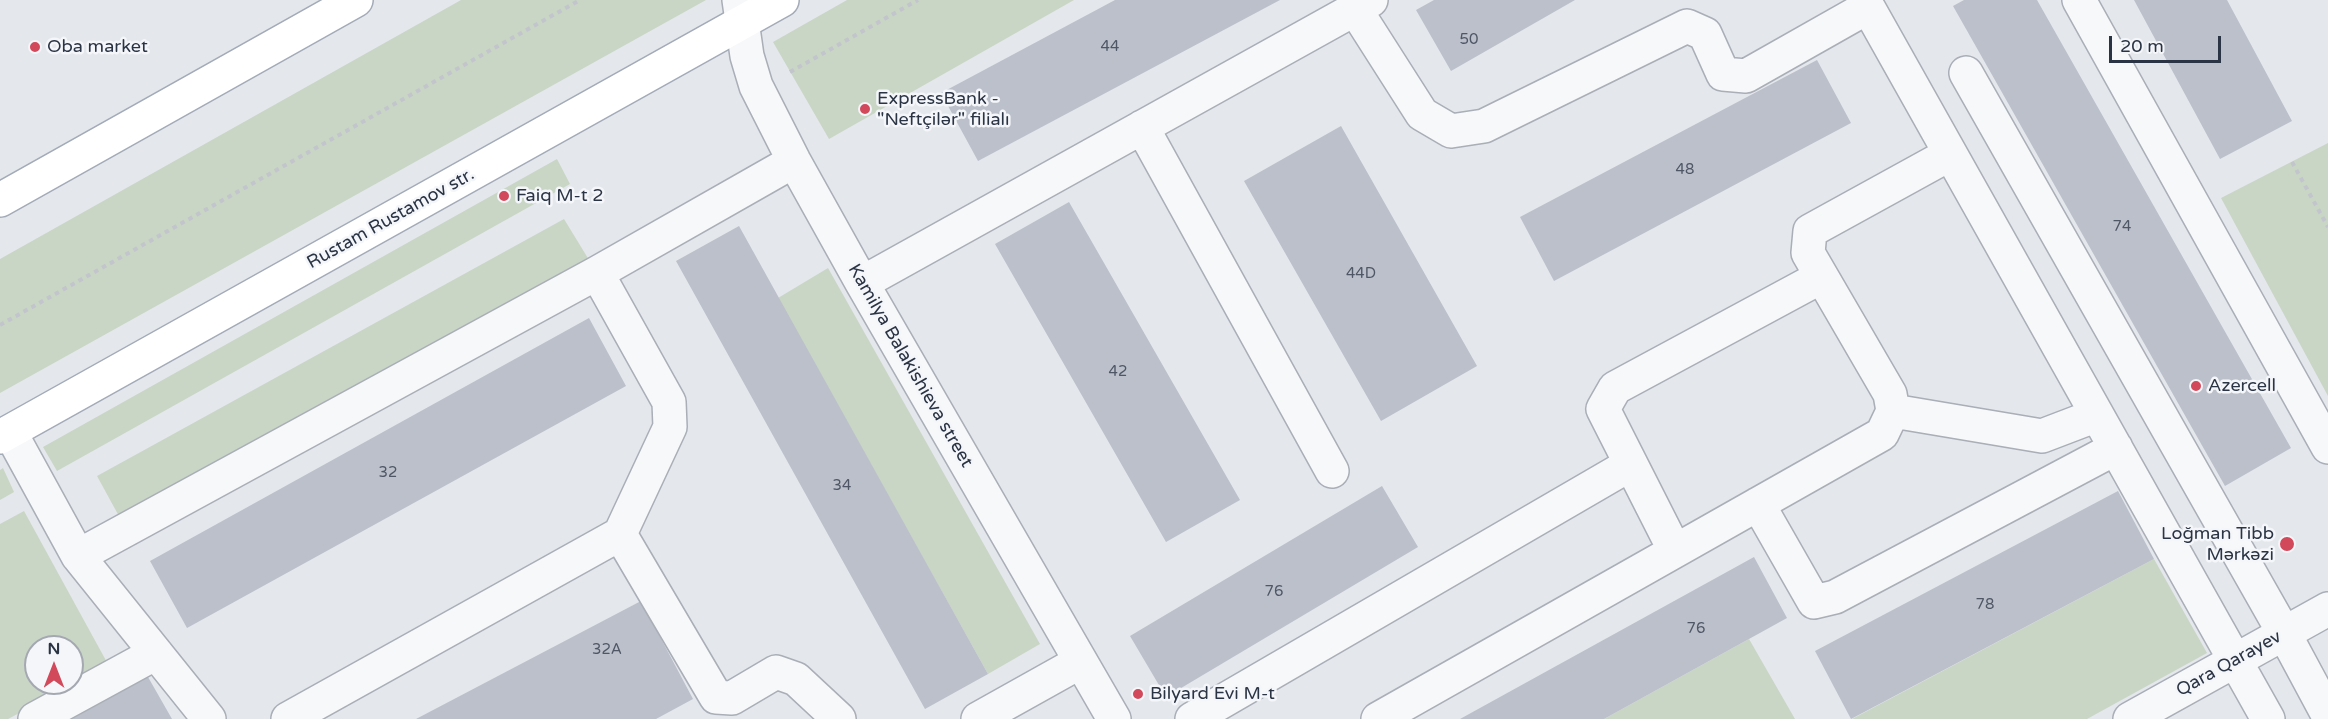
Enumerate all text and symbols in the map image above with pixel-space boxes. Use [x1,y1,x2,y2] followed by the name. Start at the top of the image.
[2112,24,2224,62] scale bar
[1460,31,1478,49] house number: 50
[2120,35,2164,57] text: 20 m
[47,36,148,58] place label: Oba market
[1101,38,1119,56] house number: 44
[28,40,42,54] marker: Oba market
[877,88,1009,130] place label: ExpressBank - "Neftçilər" filialı
[858,102,872,116] marker: ExpressBank - "Neftçilər" filialı
[1676,161,1694,179] house number: 48
[304,164,478,274] street label: Rustam Rustamov str.
[516,185,604,207] place label: Faiq M-t 2
[497,189,511,203] marker: Faiq M-t 2
[2113,218,2131,236] house number: 74
[843,260,977,472] street label: Kamilya Balakishieva street
[1346,265,1376,283] house number: 44D
[1109,363,1127,381] house number: 42
[2208,375,2276,397] place label: Azercell
[2189,379,2203,393] marker: Azercell
[379,464,397,482] house number: 32
[833,477,851,495] house number: 34
[2161,523,2274,566] place label: Loğman Tibb Mərkəzi
[2278,535,2296,553] marker: Loğman Tibb Mərkəzi
[1265,583,1283,601] house number: 76
[1976,596,1994,614] house number: 78
[1687,620,1705,638] house number: 76
[2173,626,2285,702] street label: Qara Qarayev
[24,635,84,695] north arrow
[48,639,60,659] text: N
[592,641,622,659] house number: 32A
[1150,683,1275,705] place label: Bilyard Evi M-t
[1131,687,1145,701] marker: Bilyard Evi M-t

